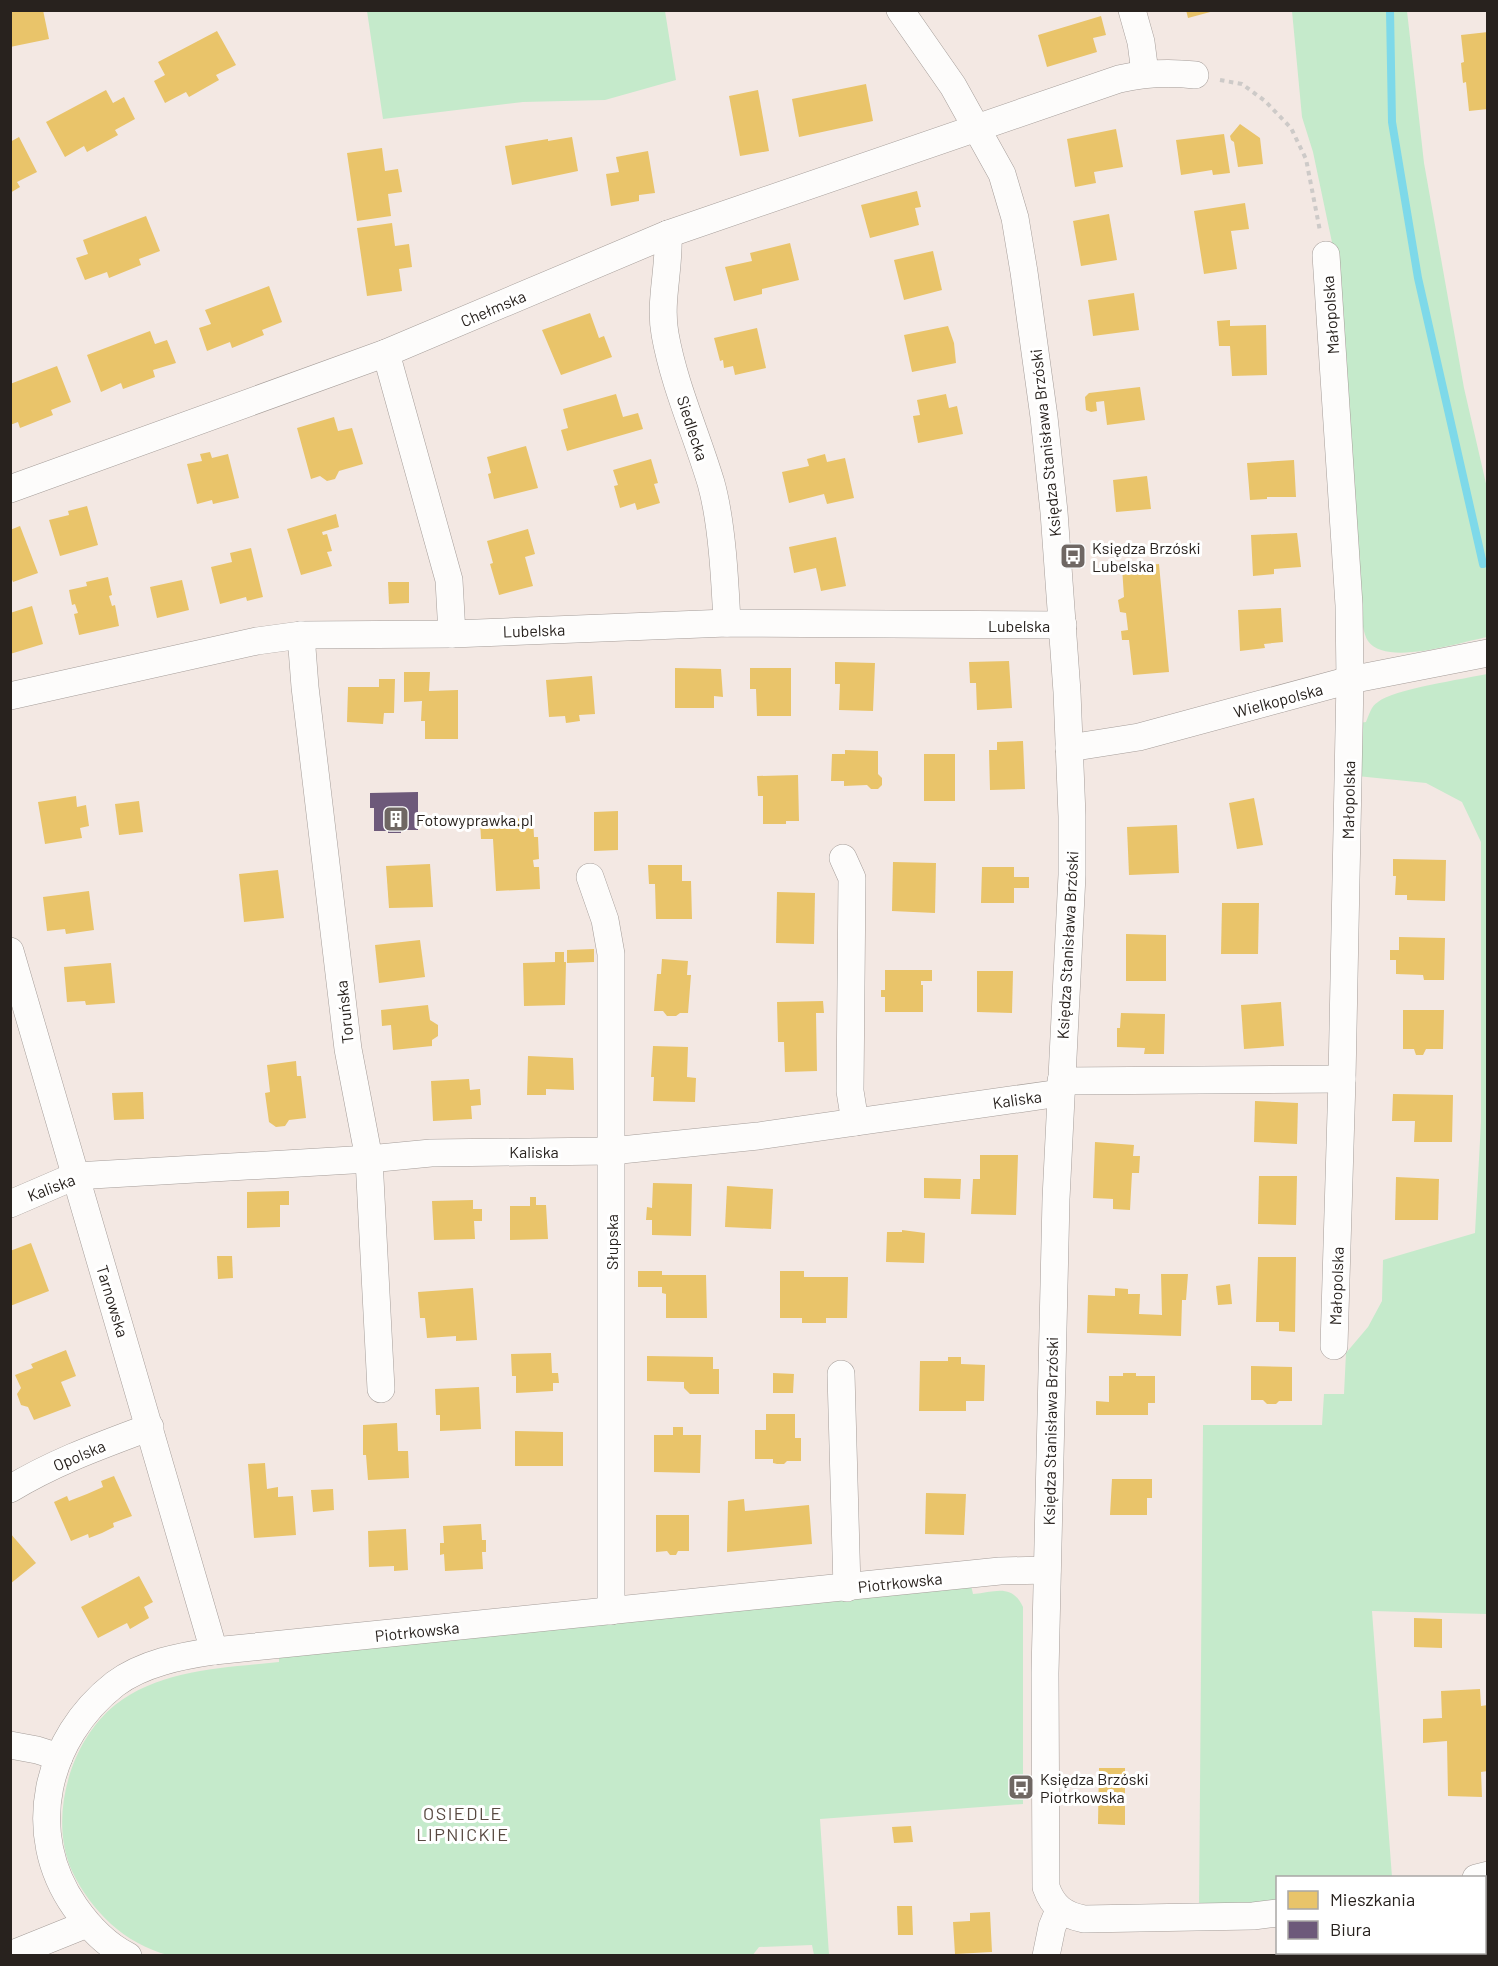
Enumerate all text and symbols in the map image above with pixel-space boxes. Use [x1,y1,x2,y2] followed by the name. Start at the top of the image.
[1318,275,1342,355] street label: Małopolska
[457,286,529,330] street label: Chełmska
[1026,348,1064,538] street label: Księdza Stanisława Brzóski
[674,393,712,463] street label: Siedlecka
[1092,538,1201,575] place label: Księdza Brzóski Lubelska
[1058,541,1088,571] bus stop icon: Księdza Brzóski Lubelska
[988,616,1050,635] street label: Lubelska
[503,619,565,641] street label: Lubelska
[1231,679,1325,721] street label: Wielkopolska
[1338,760,1358,840] street label: Małopolska
[381,804,411,834] building icon: Fotowyprawka.pl
[416,810,533,829] place label: Fotowyprawka.pl
[1053,850,1081,1040] street label: Księdza Stanisława Brzóski
[331,979,357,1045] street label: Toruńska
[991,1086,1043,1112] street label: Kaliska
[509,1142,559,1161] street label: Kaliska
[25,1169,77,1205] street label: Kaliska
[602,1214,621,1270] street label: Słupska
[1325,1246,1347,1326] street label: Małopolska
[93,1263,133,1339] street label: Tarnowska
[1039,1337,1061,1525] street label: Księdza Stanisława Brzóski
[50,1436,108,1474] street label: Opolska
[857,1568,943,1596] street label: Piotrkowska
[374,1617,460,1645] street label: Piotrkowska
[1040,1769,1149,1806] place label: Księdza Brzóski Piotrkowska
[1006,1772,1036,1802] bus stop icon: Księdza Brzóski Piotrkowska
[416,1802,510,1845] district label: OSIEDLE LIPNICKIE
[1276,1876,1486,1954] legend
[1330,1888,1415,1910] text: Mieszkania
[1330,1918,1371,1940] text: Biura

